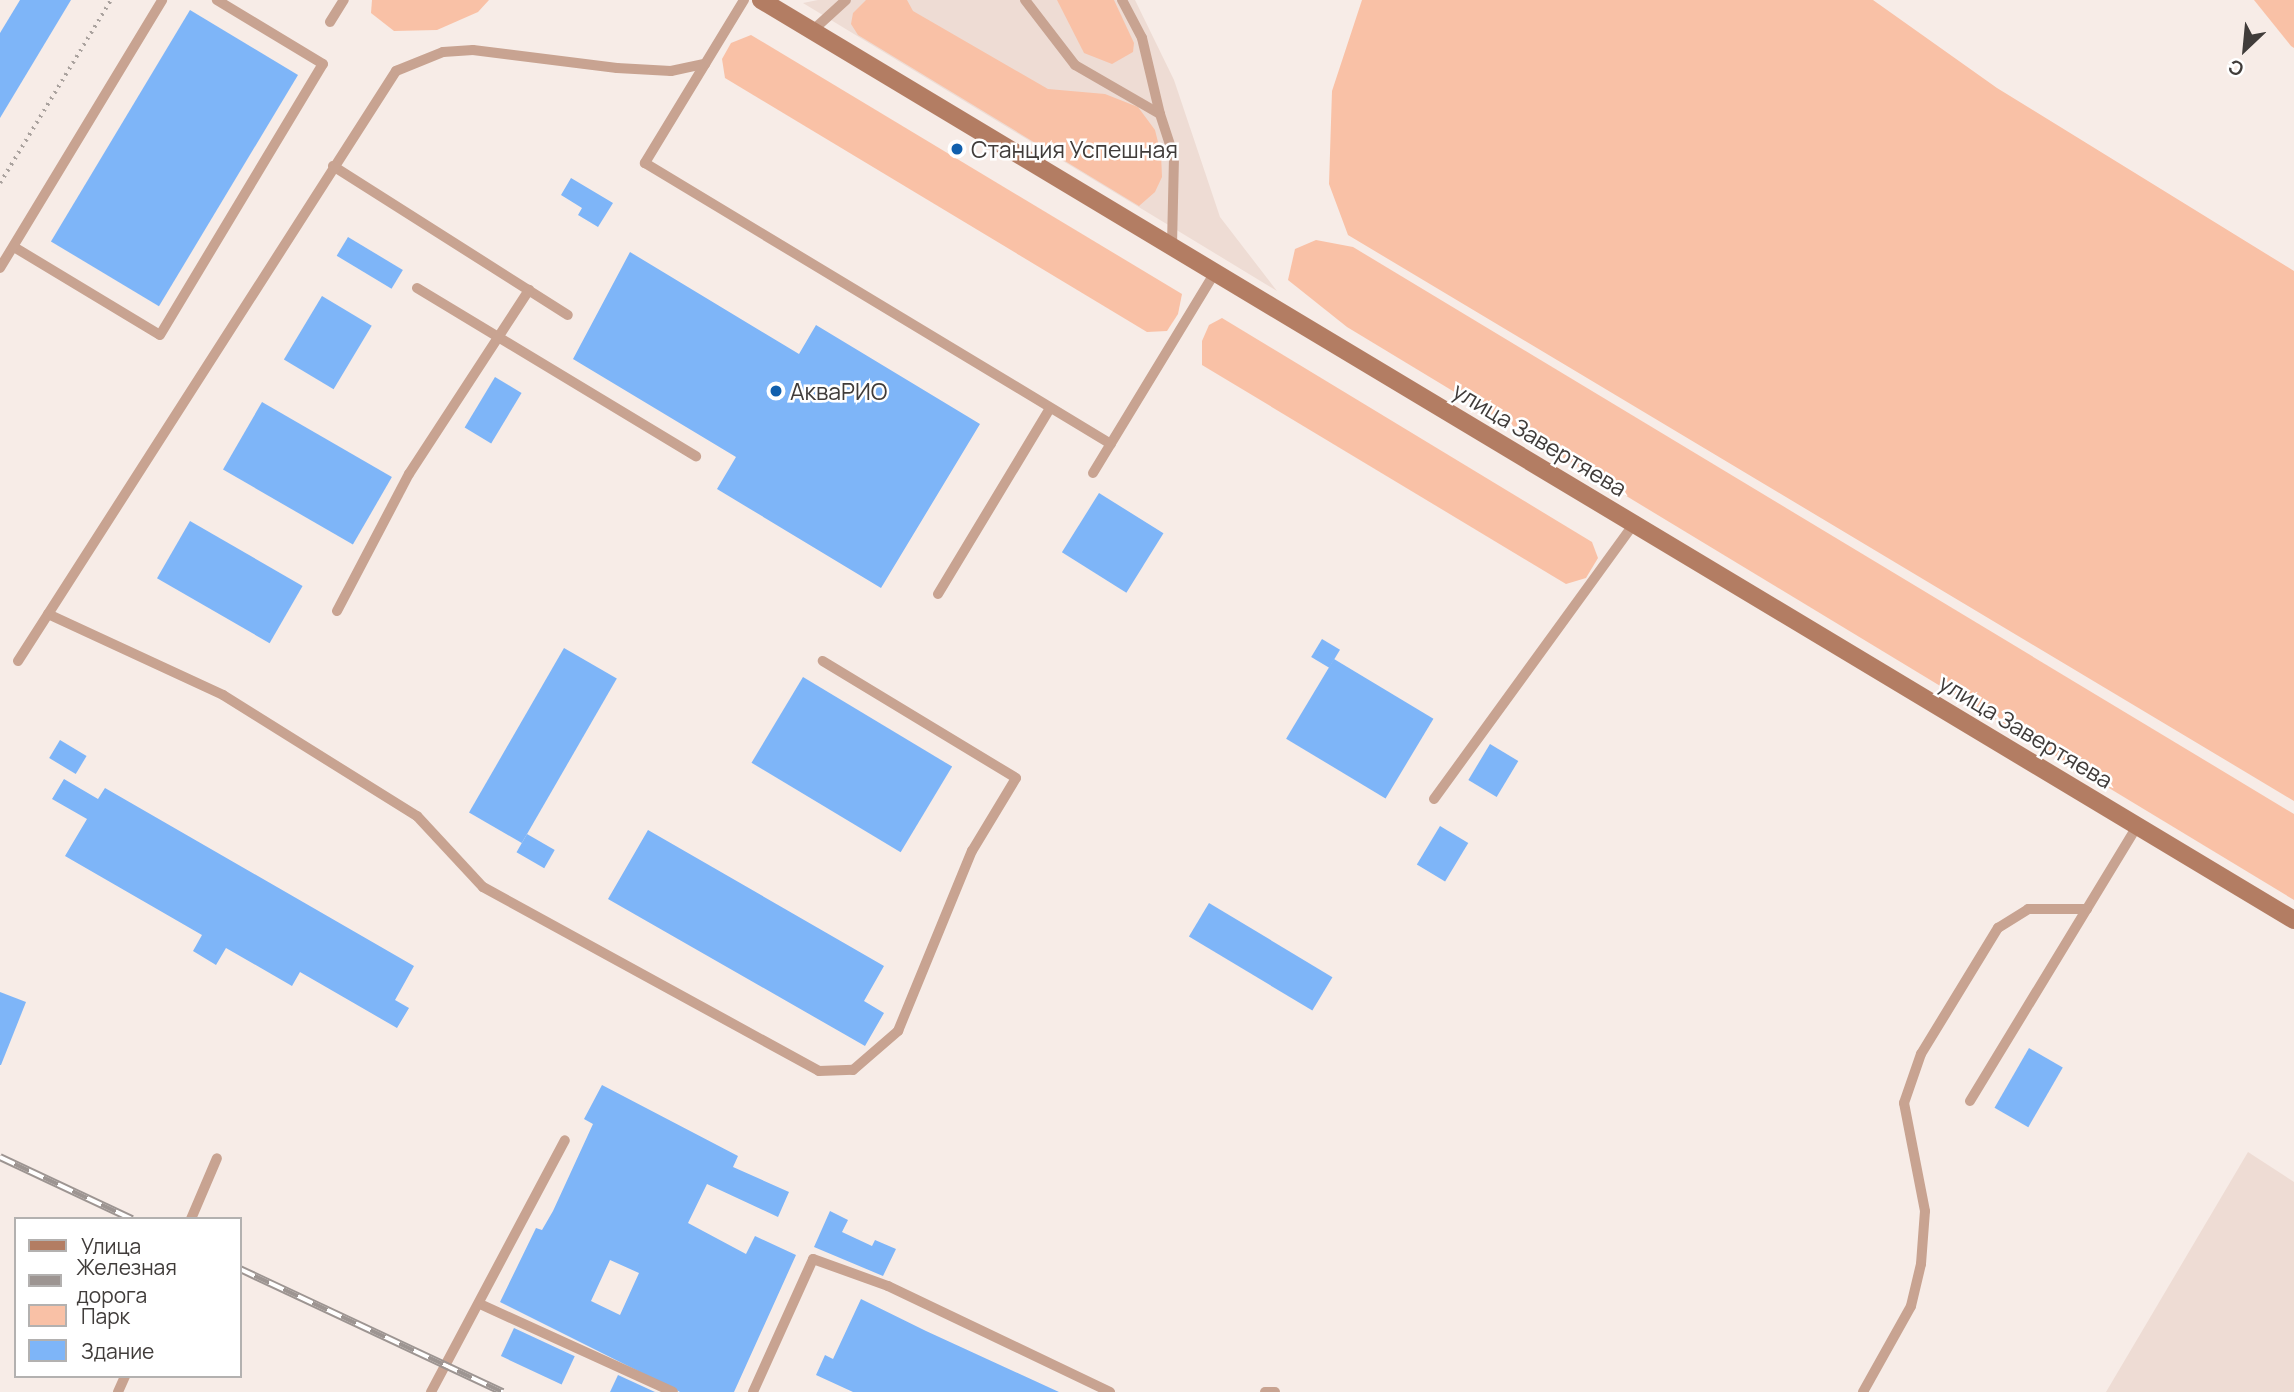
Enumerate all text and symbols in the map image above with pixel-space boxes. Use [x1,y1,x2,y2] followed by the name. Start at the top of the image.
[2210,14,2280,84] north arrow
[2224,53,2248,83] text: С
[971,135,1178,163] place label: Станция Успешная
[949,141,965,157] marker: Станция Успешная
[1448,376,1632,502] street label: улица Завертяева
[790,377,887,405] place label: АкваРИО
[768,383,784,399] marker: АкваРИО
[1934,668,2118,794] street label: улица Завертяева
[14,1217,242,1378] legend
[81,1232,141,1260] text: Улица
[76,1253,177,1309] text: Железная дорога
[81,1302,130,1330] text: Парк
[81,1337,154,1365] text: Здание

